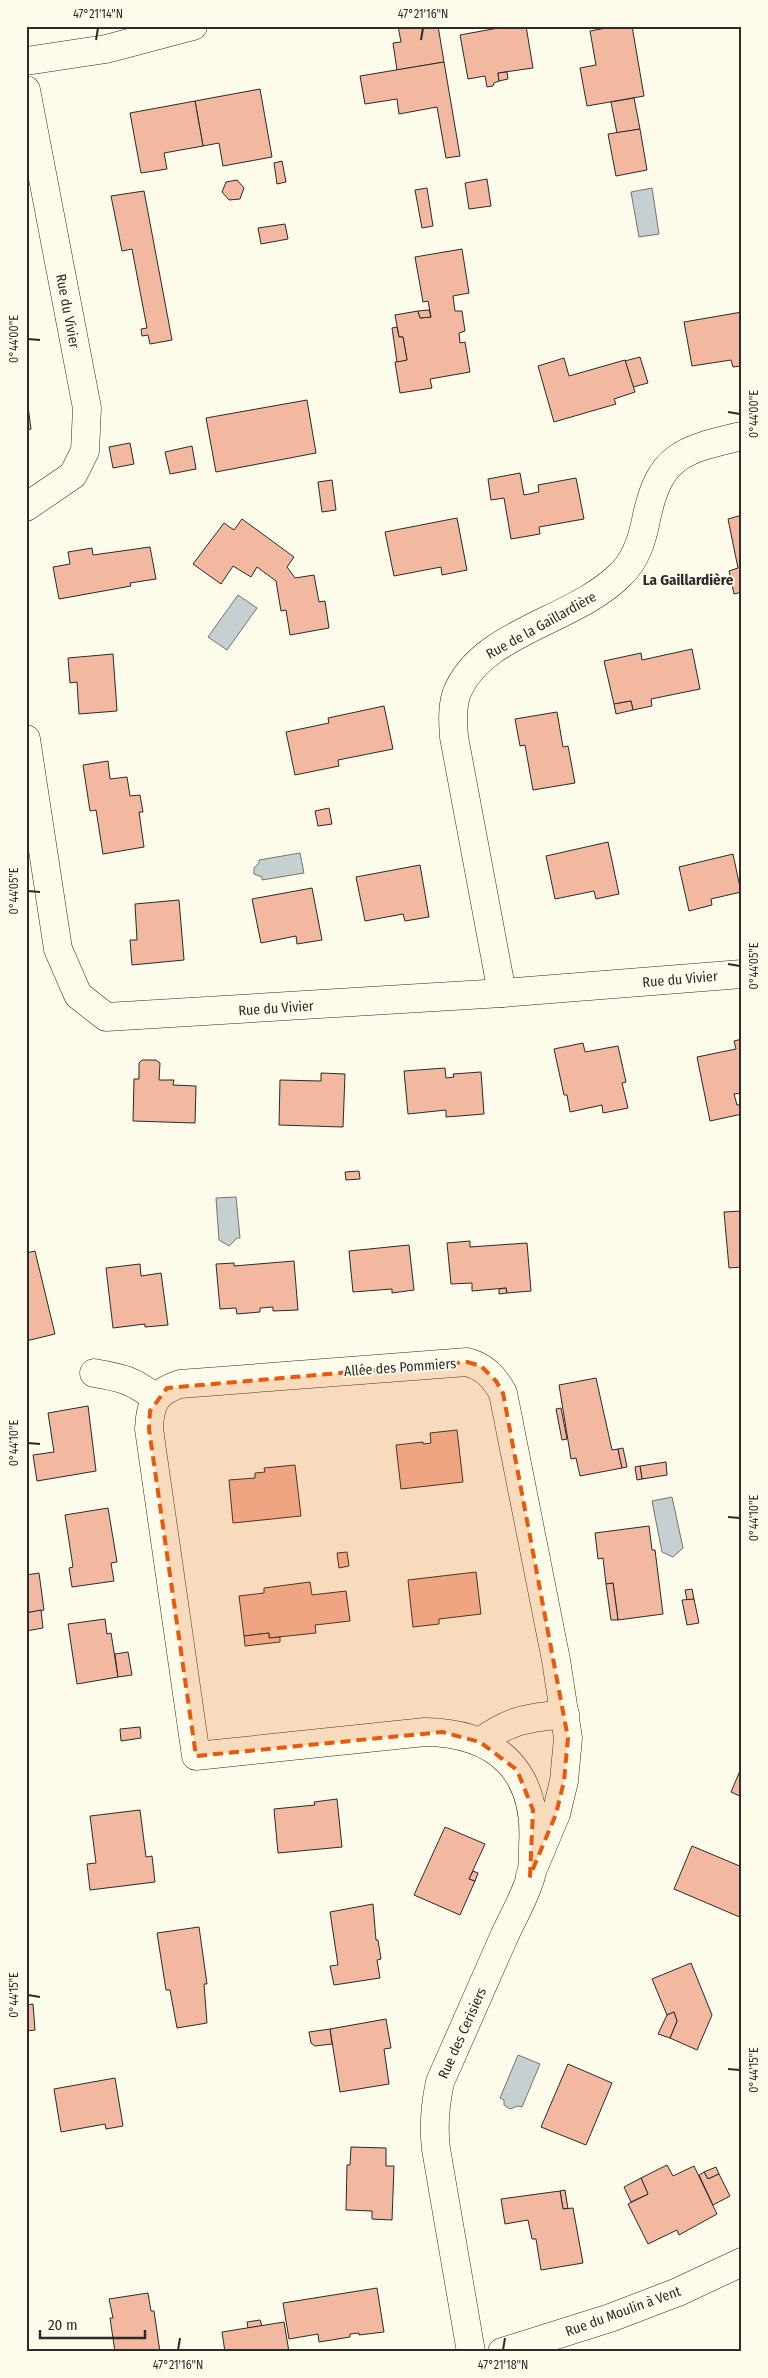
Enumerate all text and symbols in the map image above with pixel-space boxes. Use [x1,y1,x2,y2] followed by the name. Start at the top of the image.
[73,7,123,21] text: 47°21'14"N
[398,7,448,21] text: 47°21'16"N
[52,272,83,350] street label: Rue du Vivier
[7,315,21,363] text: 0°44'00"E
[747,390,761,438] text: 0°44'00"E
[643,571,734,589] district label: La Gaillardière
[483,588,599,663] street label: Rue de la Gaillardière
[7,867,21,914] text: 0°44'05"E
[747,942,761,989] text: 0°44'05"E
[642,968,718,991] street label: Rue du Vivier
[238,997,314,1020] street label: Rue du Vivier
[343,1355,457,1380] street label: Allée des Pommiers
[7,1419,21,1466] text: 0°44'10"E
[747,1494,761,1541] text: 0°44'10"E
[7,1972,21,2018] text: 0°44'15"E
[435,1985,490,2081] street label: Rue des Cerisiers
[747,2047,761,2093] text: 0°44'15"E
[563,2283,684,2340] street label: Rue du Moulin à Vent
[40,2308,145,2340] scale bar
[48,2316,78,2334] text: 20 m
[153,2358,203,2372] text: 47°21'16"N
[478,2358,528,2372] text: 47°21'18"N

